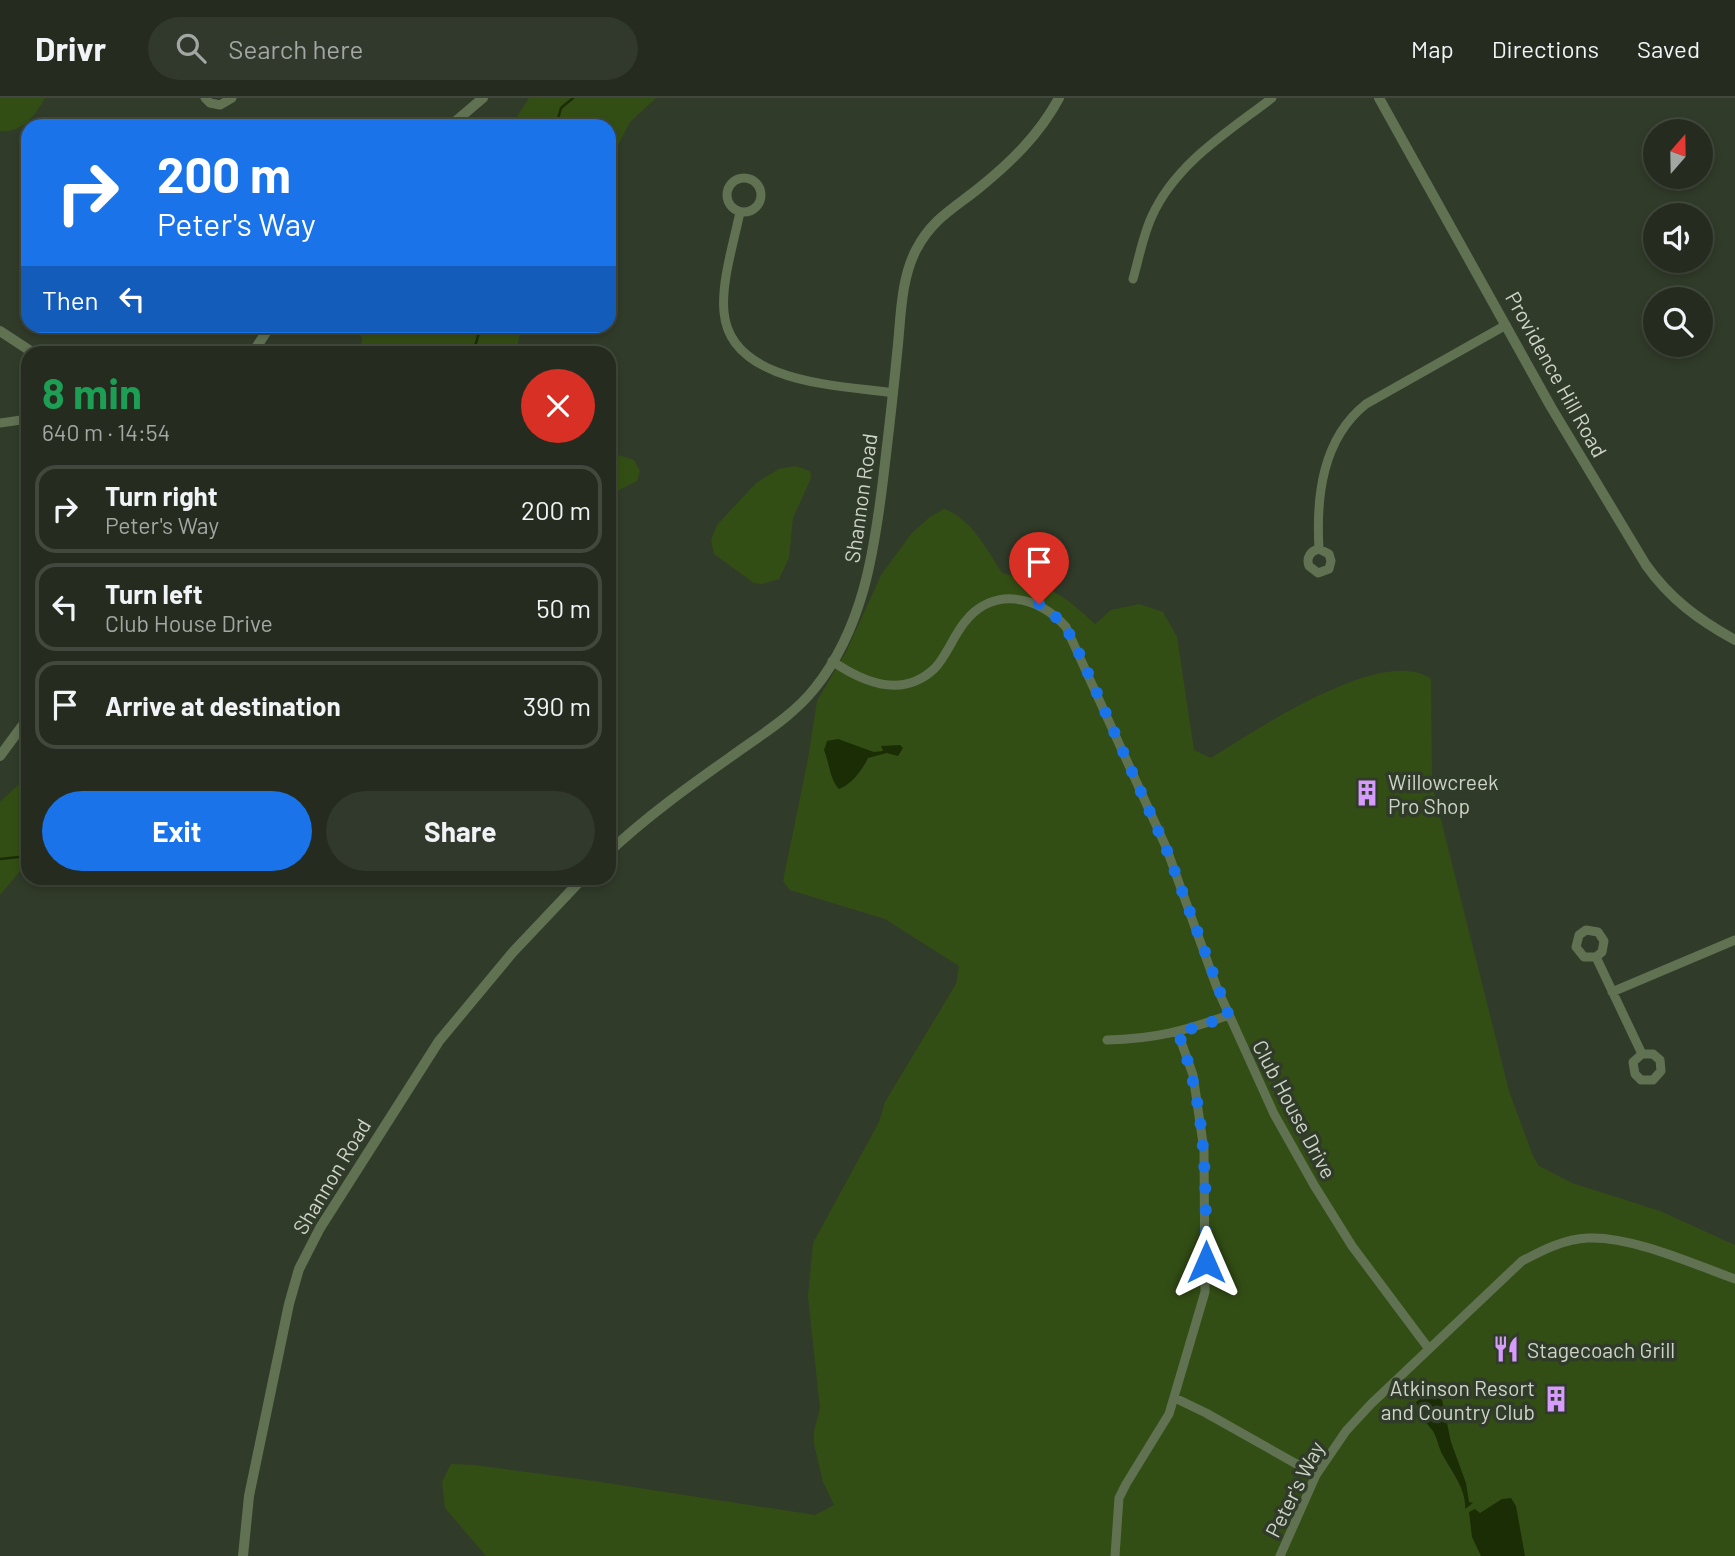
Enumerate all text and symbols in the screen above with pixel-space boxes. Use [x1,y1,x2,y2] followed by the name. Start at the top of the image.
[148,17,638,80] search box
[35,28,106,68] text: Drivr
[172,29,210,67] icon: search
[228,33,363,64] text: Search here
[1411,34,1454,63] text: Map
[1492,34,1599,63] text: Directions
[1637,34,1700,63] text: Saved
[1643,119,1713,189] north arrow
[1643,119,1713,357] map controls
[157,144,291,203] text: 200 m
[42,147,133,238] icon: right
[1643,203,1713,273] button: sound
[157,204,316,242] text: Peter's Way
[113,280,151,318] icon: left
[42,284,99,315] text: Then
[1501,287,1613,461] street label: Providence Hill Road
[1643,287,1713,357] button: search
[42,367,142,417] text: 8 min
[521,369,595,443] button: close
[42,418,170,446] text: 640 m · 14:54
[839,432,881,564] street label: Shannon Road
[105,480,218,511] text: Turn right
[46,490,84,528] icon: right
[521,494,591,525] text: 200 m
[105,511,219,539] text: Peter's Way
[1009,532,1069,604] pin
[1020,543,1058,581] icon: arrive
[105,578,203,609] text: Turn left
[46,588,84,626] icon: left
[536,592,591,623] text: 50 m
[105,609,273,637] text: Club House Drive
[46,686,84,724] icon: arrive
[105,690,341,721] text: Arrive at destination
[523,690,591,721] text: 390 m
[1388,769,1499,818] place label: Willowcreek Pro Shop
[1352,778,1382,808] building icon: Willowcreek Pro Shop
[42,791,312,871] button: Exit
[326,791,595,871] button: Share
[1248,1035,1342,1183] street label: Club House Drive
[287,1114,375,1238] street label: Shannon Road
[1169,1225,1243,1299] position arrow
[1491,1334,1521,1364] restaurant icon: Stagecoach Grill
[1527,1337,1675,1362] place label: Stagecoach Grill
[1381,1375,1535,1424] place label: Atkinson Resort and Country Club
[1541,1384,1571,1414] building icon: Atkinson Resort and Country Club
[1259,1437,1329,1541] street label: Peter's Way

